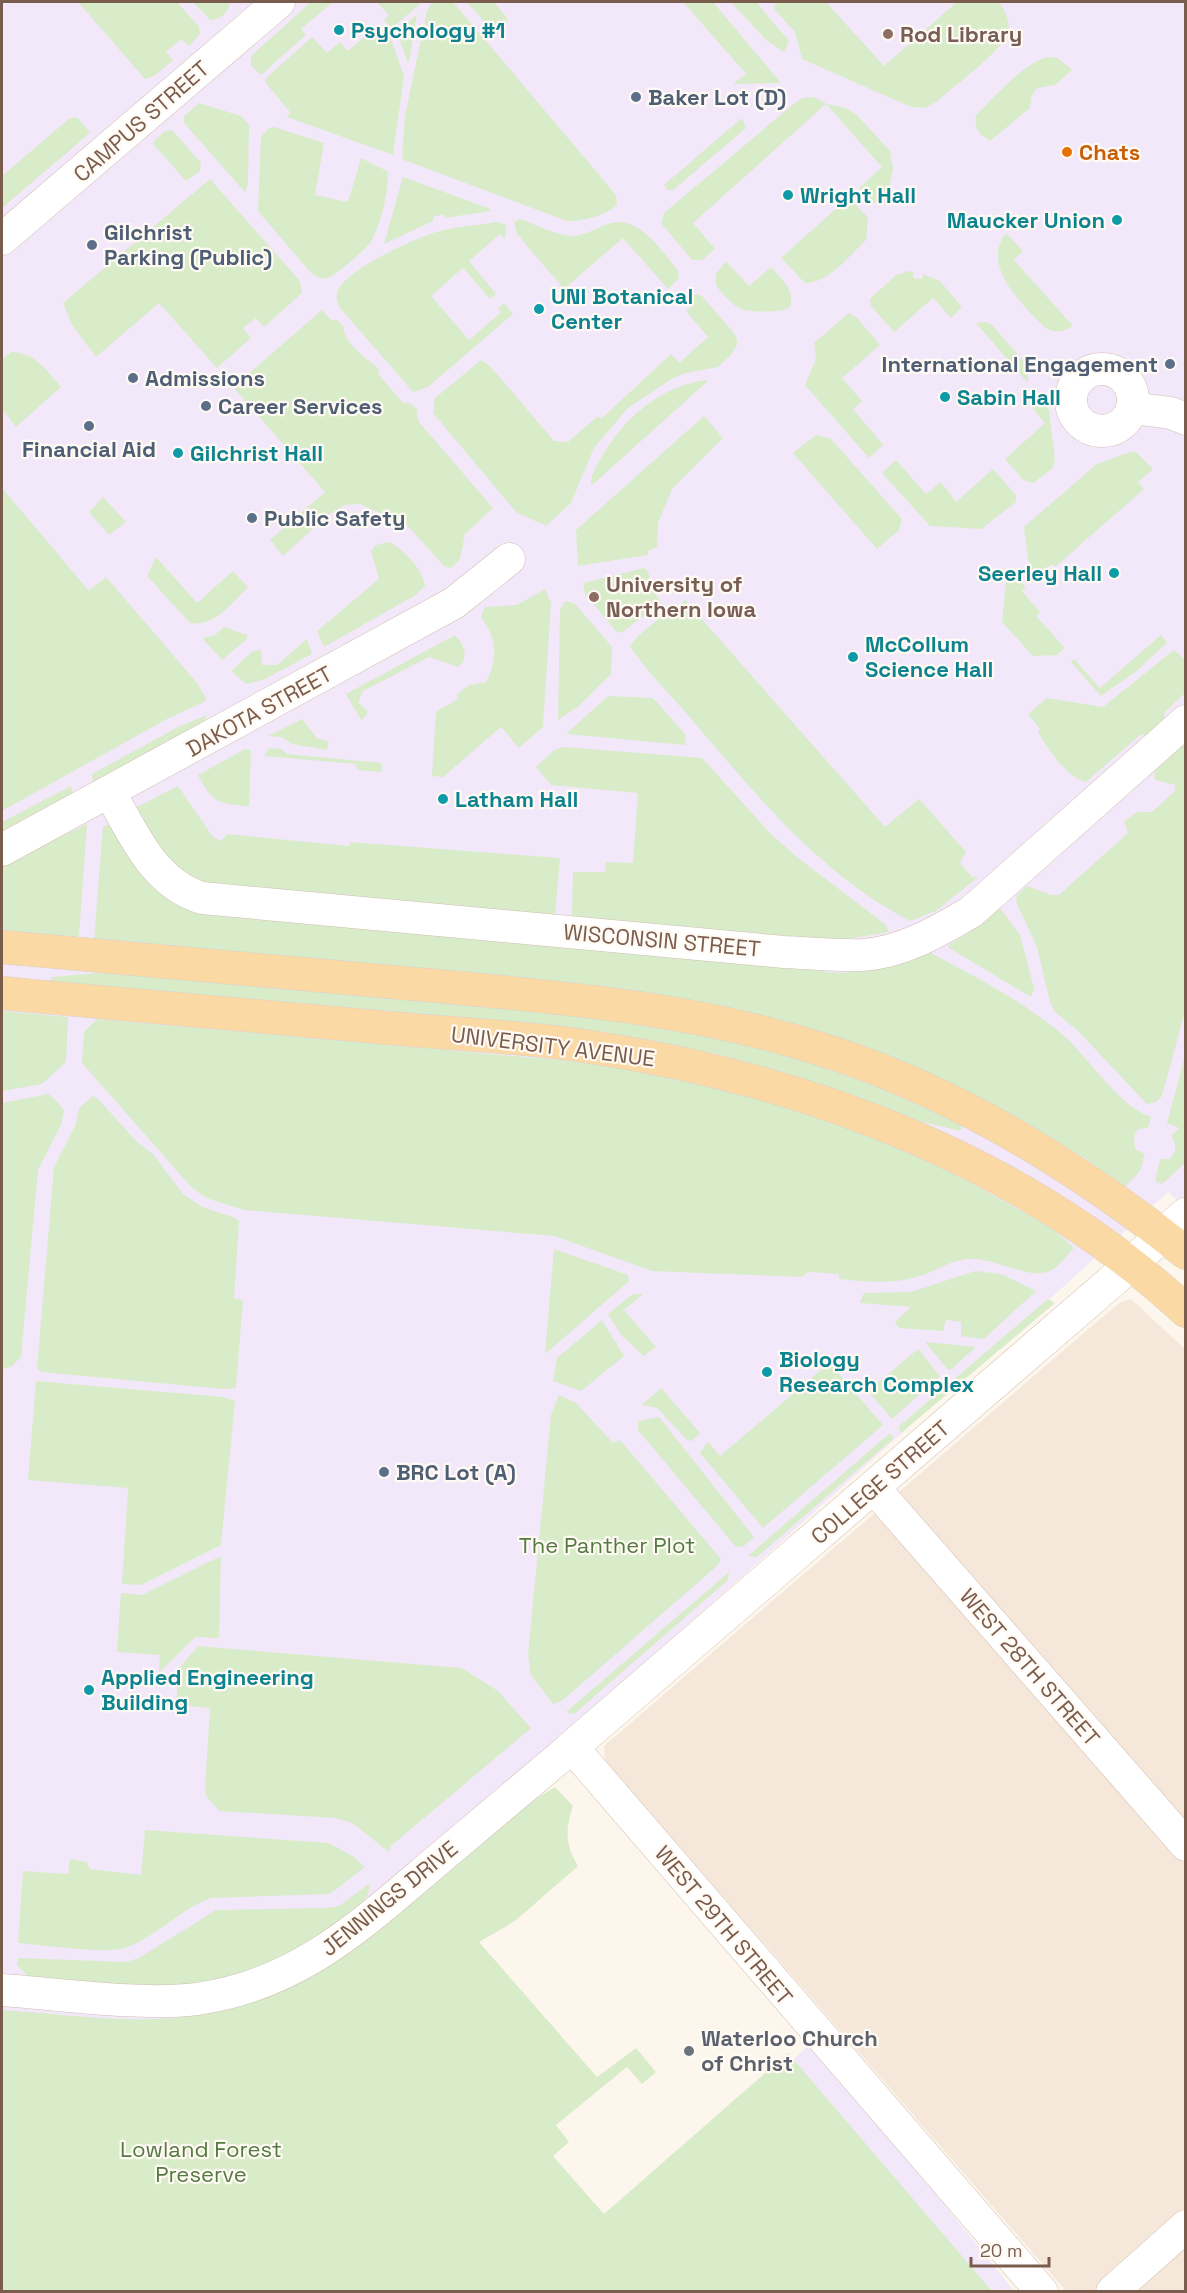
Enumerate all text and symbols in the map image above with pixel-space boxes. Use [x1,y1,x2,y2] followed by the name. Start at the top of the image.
[351,16,506,44] place label: Psychology #1
[900,20,1022,48] place label: Rod Library
[332,23,346,37] marker: Psychology #1
[881,27,895,41] marker: Rod Library
[67,54,215,188] street label: CAMPUS STREET
[648,83,786,111] place label: Baker Lot (D)
[629,90,643,104] marker: Baker Lot (D)
[1079,138,1140,166] place label: Chats
[1060,145,1074,159] marker: Chats
[800,181,916,209] place label: Wright Hall
[781,188,795,202] marker: Wright Hall
[947,206,1105,234] place label: Maucker Union
[1110,213,1124,227] marker: Maucker Union
[104,218,272,271] place label: Gilchrist Parking (Public)
[85,238,99,252] marker: Gilchrist Parking (Public)
[551,282,693,335] place label: UNI Botanical Center
[532,302,546,316] marker: UNI Botanical Center
[882,350,1158,378] place label: International Engagement
[1163,357,1177,371] marker: International Engagement
[145,364,265,392] place label: Admissions
[126,371,140,385] marker: Admissions
[957,383,1061,411] place label: Sabin Hall
[938,390,952,404] marker: Sabin Hall
[218,392,383,420] place label: Career Services
[199,399,213,413] marker: Career Services
[82,419,96,433] marker: Financial Aid
[22,435,156,463] place label: Financial Aid
[190,439,323,467] place label: Gilchrist Hall
[171,446,185,460] marker: Gilchrist Hall
[264,504,405,532] place label: Public Safety
[245,511,259,525] marker: Public Safety
[978,559,1102,587] place label: Seerley Hall
[1107,566,1121,580] marker: Seerley Hall
[606,570,757,623] place label: University of Northern Iowa
[587,590,601,604] marker: University of Northern Iowa
[865,630,993,683] place label: McCollum Science Hall
[846,650,860,664] marker: McCollum Science Hall
[181,659,337,763] street label: DAKOTA STREET
[455,785,578,813] place label: Latham Hall
[436,792,450,806] marker: Latham Hall
[562,917,762,963] street label: WISCONSIN STREET
[449,1020,657,1072] street label: UNIVERSITY AVENUE
[779,1345,974,1398] place label: Biology Research Complex
[760,1365,774,1379] marker: Biology Research Complex
[805,1414,955,1550] street label: COLLEGE STREET
[396,1458,516,1486] place label: BRC Lot (A)
[377,1465,391,1479] marker: BRC Lot (A)
[519,1531,695,1559] park label: The Panther Plot
[954,1582,1106,1752] street label: WEST 28TH STREET
[101,1663,314,1716] place label: Applied Engineering Building
[82,1683,96,1697] marker: Applied Engineering Building
[315,1834,463,1962] street label: JENNINGS DRIVE
[649,1840,799,2010] street label: WEST 29TH STREET
[701,2024,878,2077] place label: Waterloo Church of Christ
[682,2044,696,2058] marker: Waterloo Church of Christ
[120,2135,282,2188] park label: Lowland Forest Preserve
[971,2230,1049,2268] scale bar
[980,2239,1023,2262] text: 20 m

